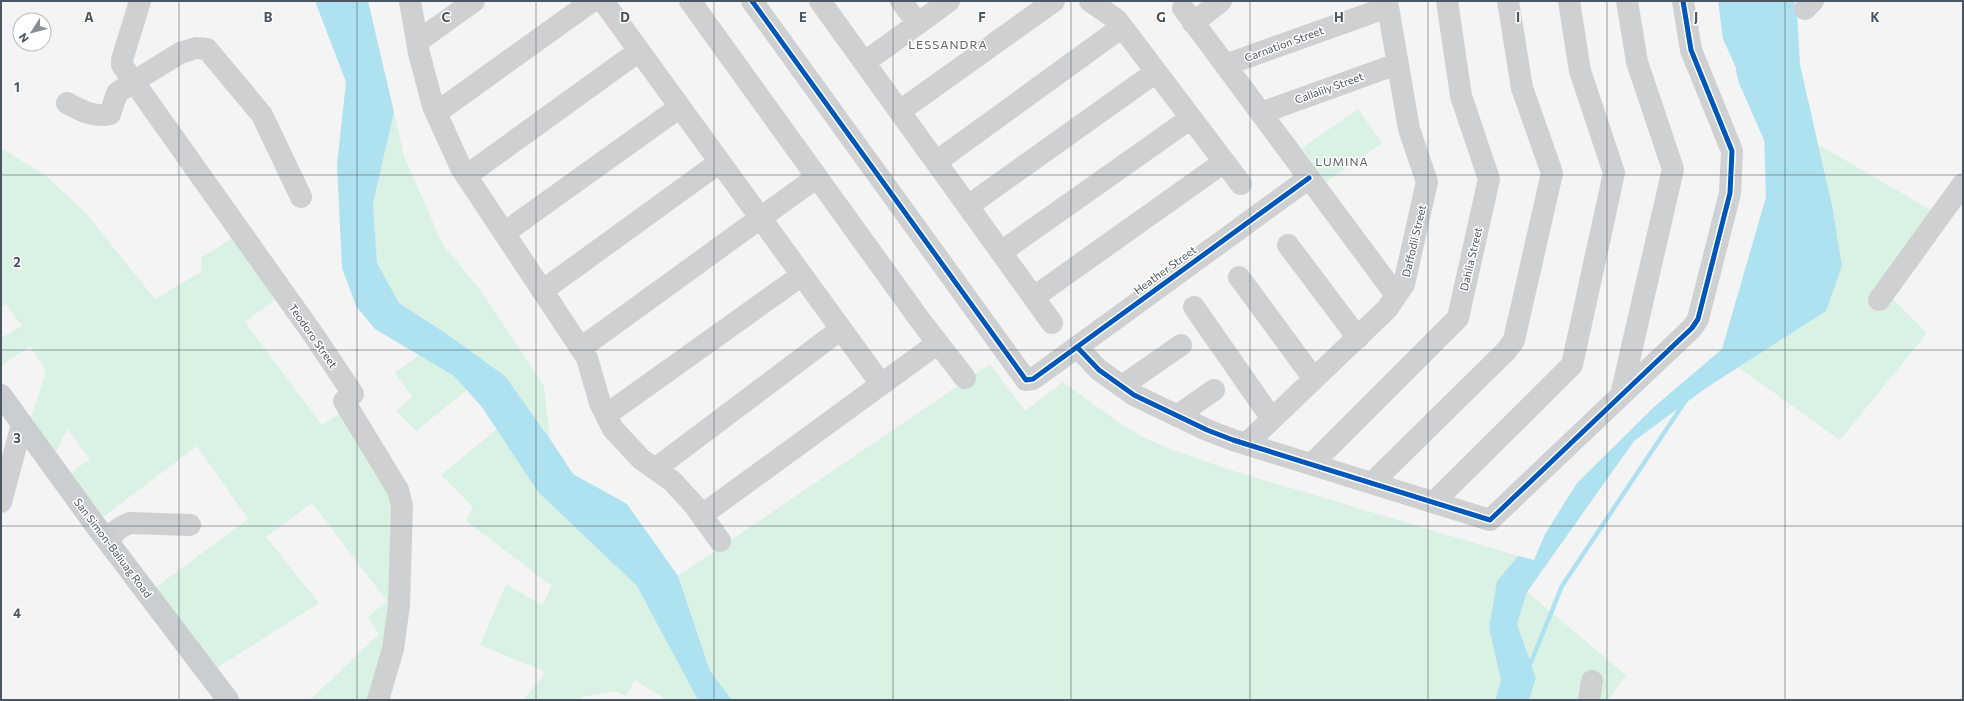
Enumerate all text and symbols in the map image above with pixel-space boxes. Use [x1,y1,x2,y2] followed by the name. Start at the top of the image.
[84,9,94,25] text: A
[264,9,273,25] text: B
[442,9,451,25] text: C
[620,9,630,25] text: D
[799,9,807,25] text: E
[978,9,986,25] text: F
[1156,9,1166,25] text: G
[1334,9,1344,25] text: H
[1516,9,1520,25] text: I
[1694,9,1698,25] text: J
[1870,9,1880,25] text: K
[12,12,52,52] north arrow
[1243,23,1326,64] street label: Carnation Street
[16,31,31,45] text: N
[908,37,988,51] district label: LESSANDRA
[1293,69,1365,106] street label: Callalily Street
[14,79,20,95] text: 1
[1315,154,1369,168] district label: LUMINA
[1399,203,1428,278] street label: Daffodil Street
[1457,225,1484,292] street label: Dahlia Street
[1131,242,1199,297] street label: Heather Street
[13,254,21,270] text: 2
[286,301,341,371] street label: Teodoro Street
[13,430,21,446] text: 3
[72,495,155,600] street label: San Simon-Baliuag Road
[13,605,21,621] text: 4

